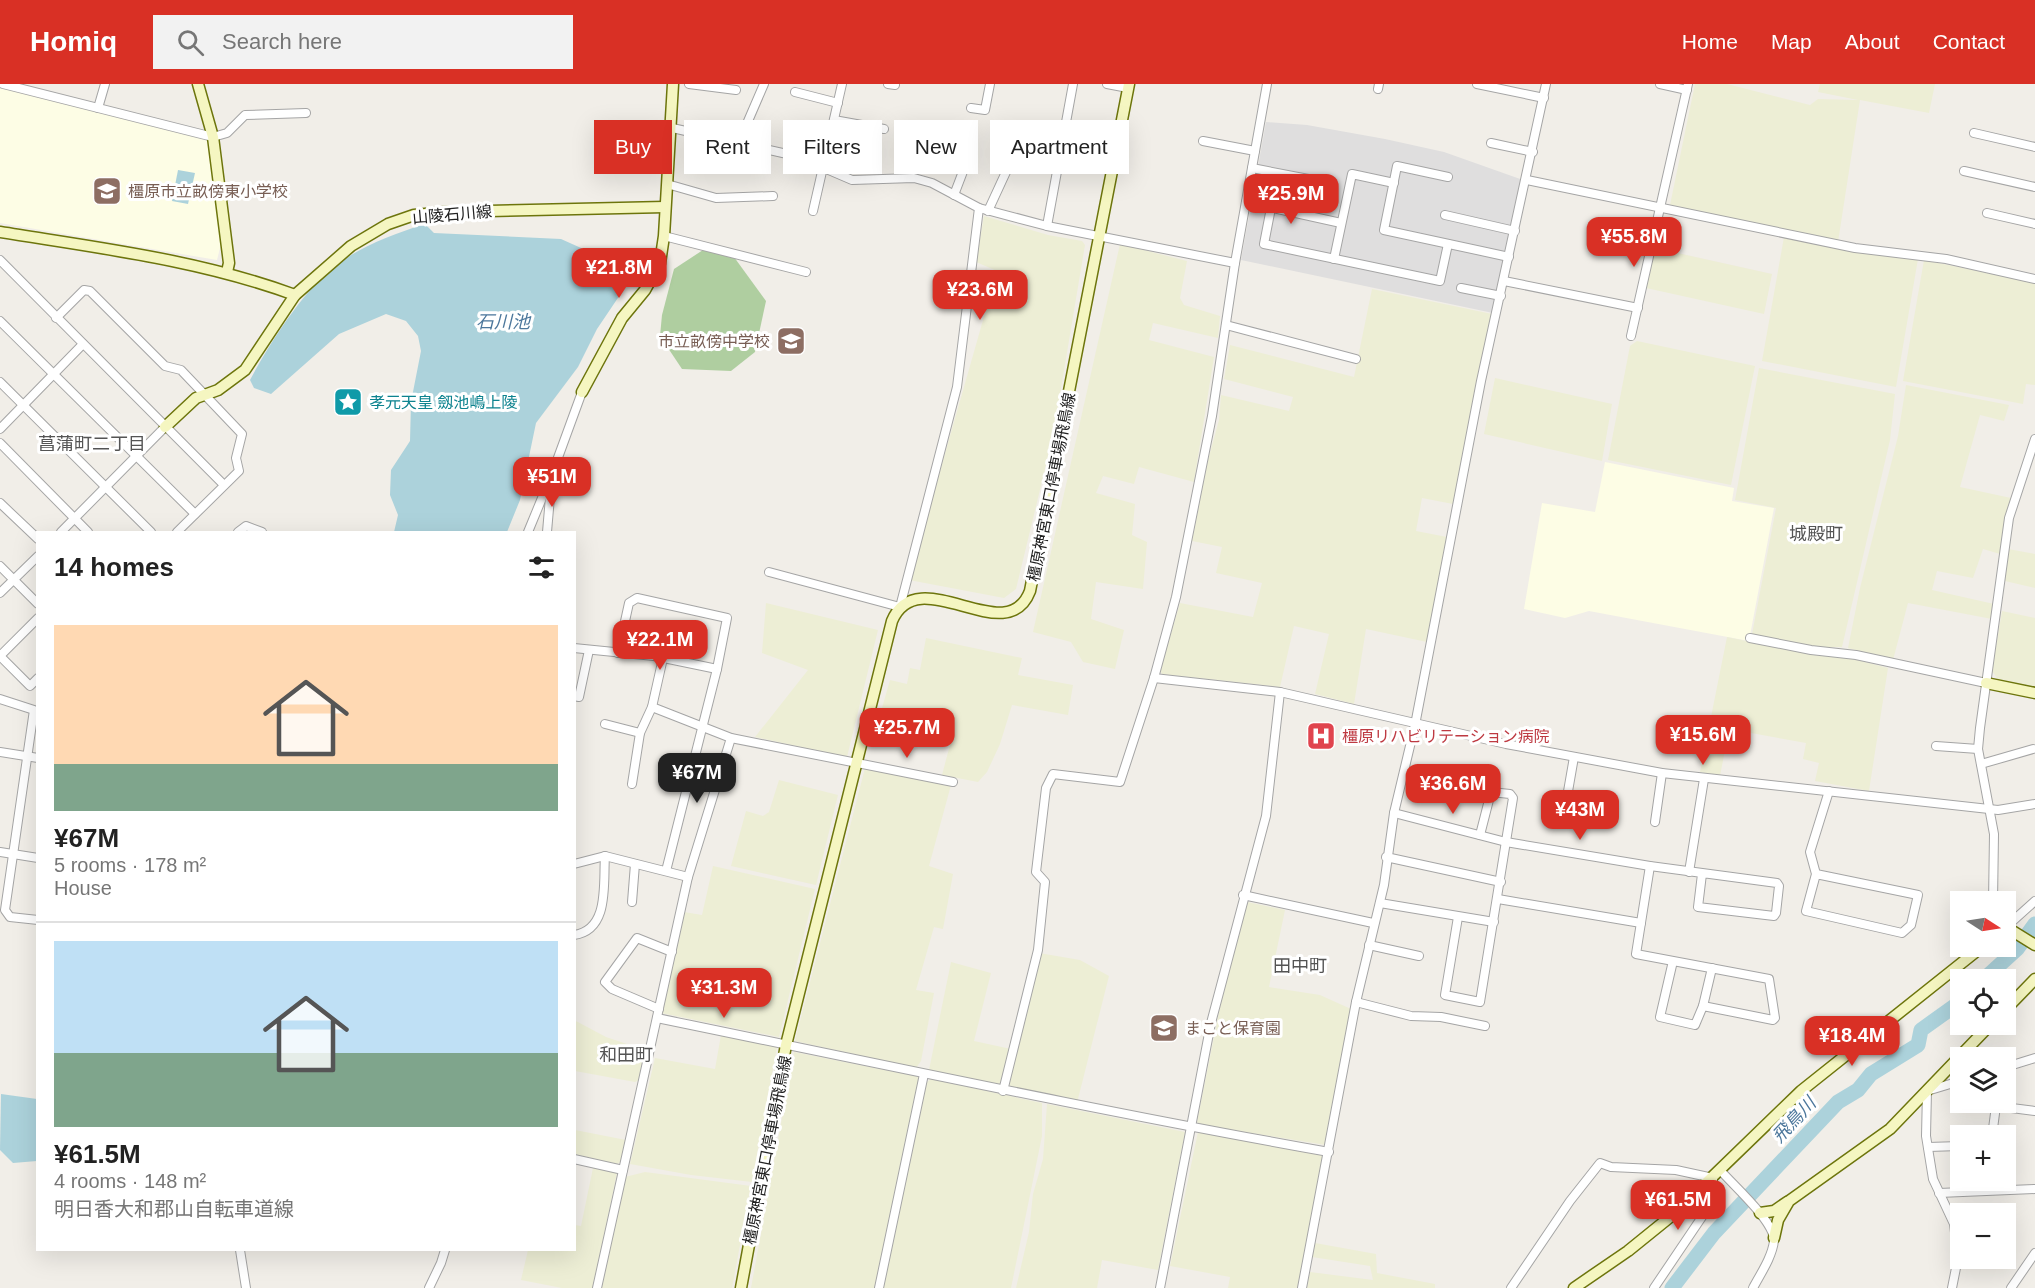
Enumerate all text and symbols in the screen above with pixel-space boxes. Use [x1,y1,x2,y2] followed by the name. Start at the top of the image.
[153,15,573,69] search box
[30,26,117,57] text: Homiq
[174,26,207,59] icon: search
[222,29,342,54] text: Search here
[1682,30,1738,53] text: Home
[1771,30,1812,53] text: Map
[1845,30,1900,53] text: About
[1933,30,2005,53] text: Contact
[594,120,672,174] chip: Buy
[684,120,771,174] chip: Rent
[783,120,882,174] chip: Filters
[894,120,978,174] chip: New
[990,120,1129,174] chip: Apartment
[1242,174,1340,225] pin: ¥25.9M
[91,175,123,207] school or university icon: 橿原市立畝傍東小学校
[1258,182,1324,204] text: ¥25.9M
[128,183,288,200] place label: 橿原市立畝傍東小学校
[411,203,493,226] street label: 山陵石川線
[1585,217,1683,268] pin: ¥55.8M
[1601,225,1667,247] text: ¥55.8M
[570,248,668,299] pin: ¥21.8M
[586,256,652,278] text: ¥21.8M
[931,270,1029,321] pin: ¥23.6M
[947,278,1013,300] text: ¥23.6M
[476,312,532,332] water label: 石川池
[775,325,807,357] school or university icon: 市立畝傍中学校
[658,333,770,350] place label: 市立畝傍中学校
[332,386,364,418] place icon: 孝元天皇 劔池嶋上陵
[1025,391,1078,583] street label: 橿原神宮東口停車場飛鳥線
[369,394,517,411] place label: 孝元天皇 劔池嶋上陵
[38,434,146,454] district label: 菖蒲町二丁目
[516,457,588,508] pin: ¥51M
[527,465,577,487] text: ¥51M
[1789,524,1843,544] district label: 城殿町
[525,551,558,584] icon: filters
[54,552,174,582] text: 14 homes
[611,620,709,671] pin: ¥22.1M
[627,628,693,650] text: ¥22.1M
[252,664,360,772] icon: home
[858,708,956,759] pin: ¥25.7M
[1654,715,1752,766] pin: ¥15.6M
[874,716,940,738] text: ¥25.7M
[1305,720,1337,752] hospital icon: 橿原リハビリテーション病院
[1670,723,1736,745] text: ¥15.6M
[1342,728,1550,745] place label: 橿原リハビリテーション病院
[661,753,733,804] pin: ¥67M
[672,761,722,783] text: ¥67M
[1404,764,1502,815] pin: ¥36.6M
[1420,772,1486,794] text: ¥36.6M
[1544,790,1616,841] pin: ¥43M
[1555,798,1605,820] text: ¥43M
[54,823,119,853] text: ¥67M
[54,854,206,876] text: 5 rooms · 178 m²
[54,877,112,899] text: House
[1950,891,2016,957] north arrow
[1950,891,2016,1269] map controls
[1273,956,1327,976] district label: 田中町
[675,968,773,1019] pin: ¥31.3M
[1950,969,2016,1035] button: locate
[691,976,757,998] text: ¥31.3M
[252,980,360,1088] icon: home
[1148,1012,1180,1044] school or university icon: まこと保育園
[1803,1016,1901,1067] pin: ¥18.4M
[1185,1020,1281,1037] place label: まこと保育園
[1819,1024,1885,1046] text: ¥18.4M
[599,1045,653,1065] district label: 和田町
[1950,1047,2016,1113] button: layers
[741,1054,794,1246] street label: 橿原神宮東口停車場飛鳥線
[1768,1092,1821,1147] water label: 飛鳥川
[1950,1125,2016,1191] button: +
[54,1139,141,1169] text: ¥61.5M
[54,1170,206,1192] text: 4 rooms · 148 m²
[1629,1180,1727,1231] pin: ¥61.5M
[1645,1188,1711,1210] text: ¥61.5M
[54,1198,294,1220] text: 明日香大和郡山自転車道線
[1950,1203,2016,1269] button: −

